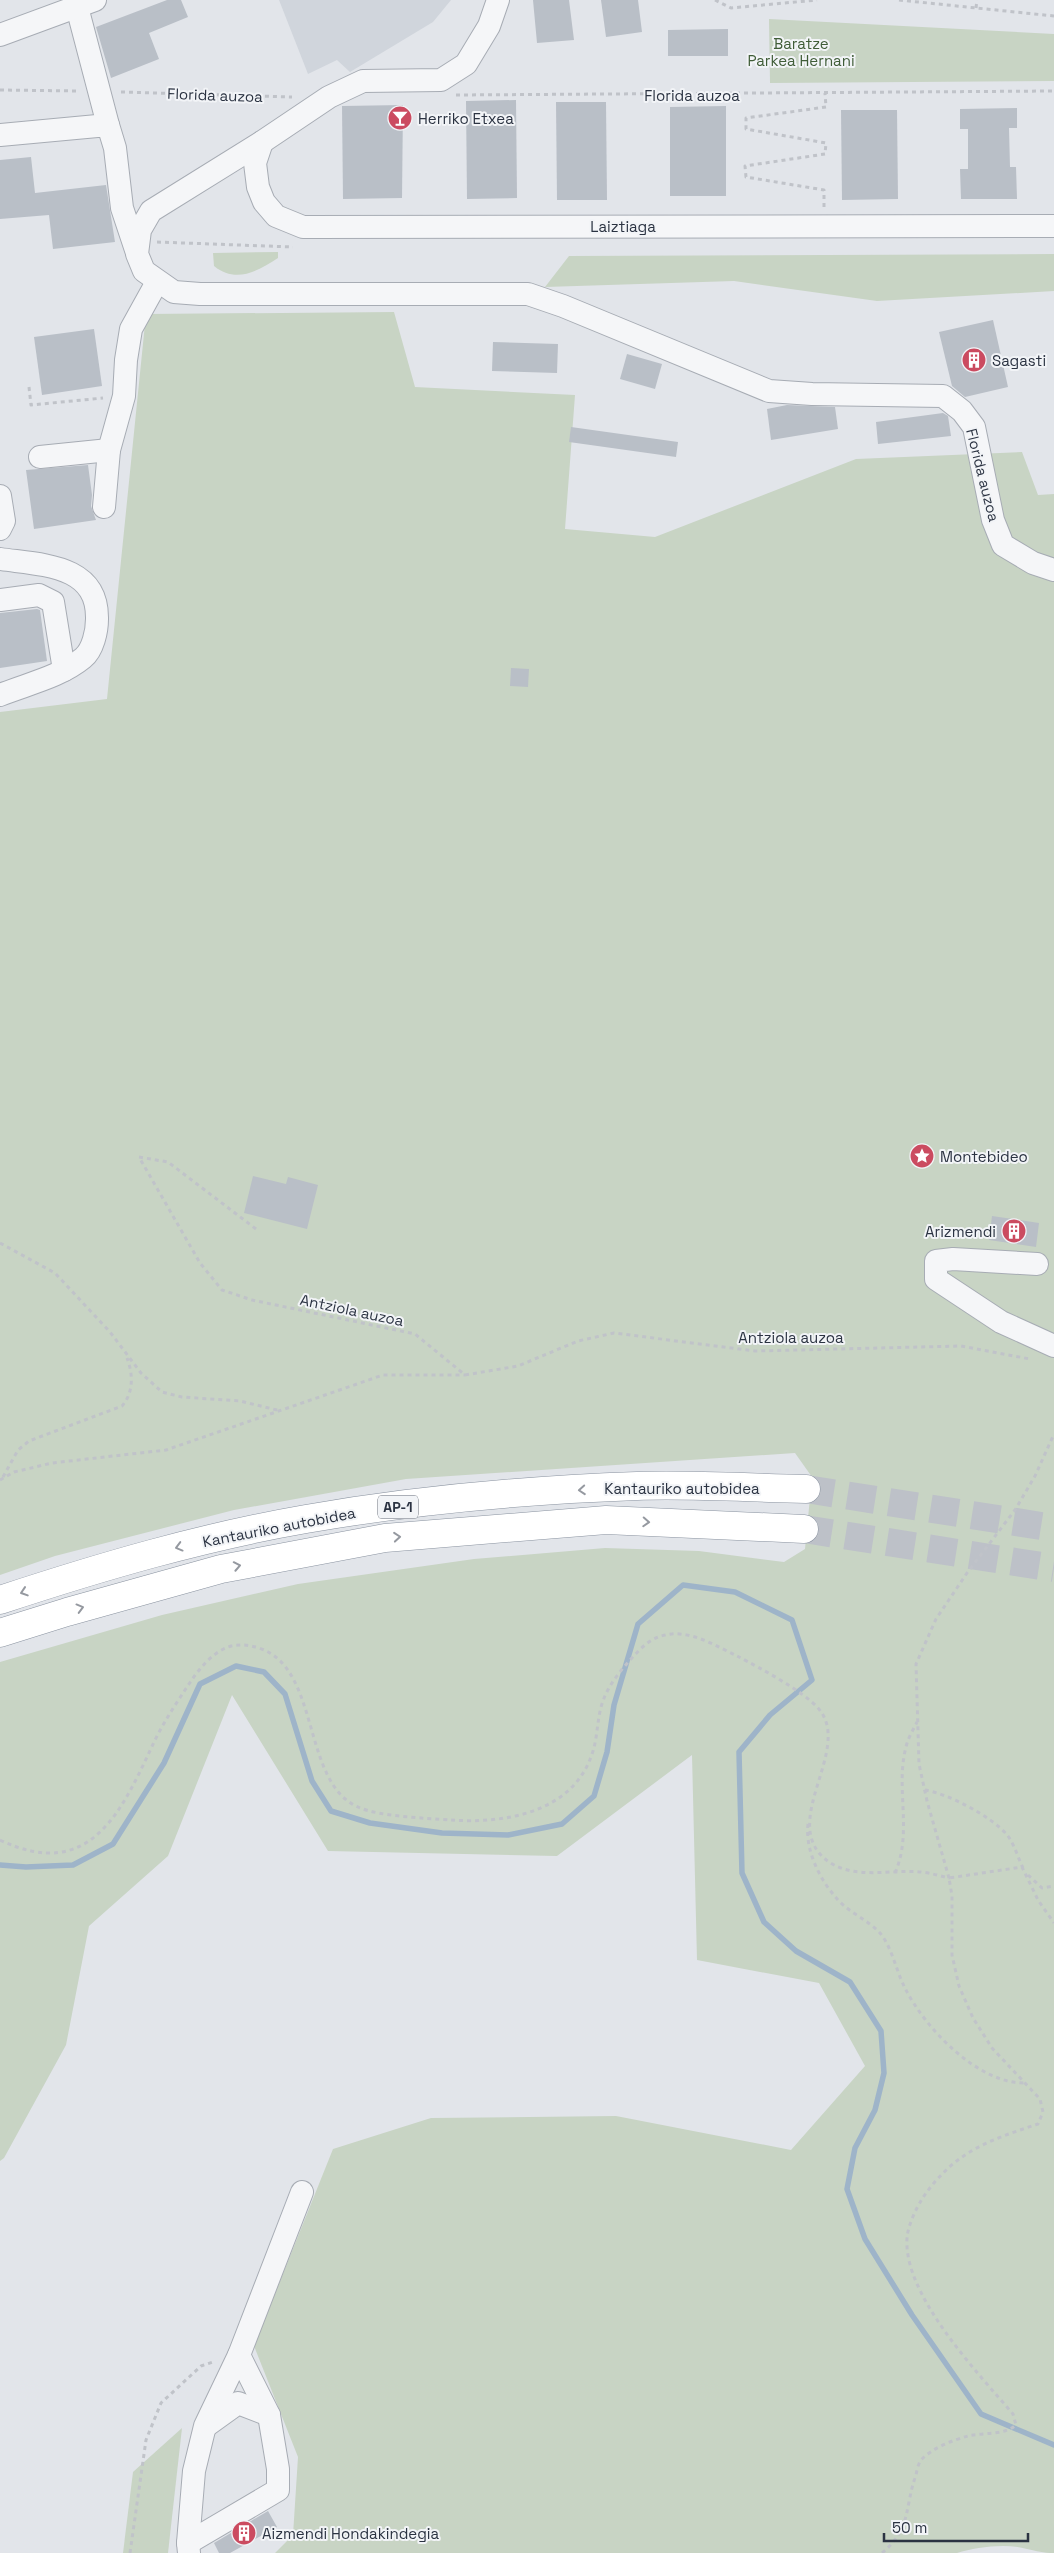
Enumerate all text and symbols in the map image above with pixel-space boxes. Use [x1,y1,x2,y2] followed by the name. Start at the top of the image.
[747,34,855,70] park label: Baratze Parkea Hernani
[167,84,263,106] street label: Florida auzoa
[644,86,740,105] street label: Florida auzoa
[387,105,413,131] bar icon: Herriko Etxea
[418,109,514,128] place label: Herriko Etxea
[590,217,656,236] street label: Laiztiaga
[961,347,987,373] building icon: Sagasti
[992,351,1046,370] place label: Sagasti
[962,426,1004,524] street label: Florida auzoa
[909,1143,935,1169] place icon: Montebideo
[940,1147,1028,1166] place label: Montebideo
[1001,1218,1027,1244] building icon: Arizmendi
[925,1222,996,1241] place label: Arizmendi
[299,1290,406,1330] street label: Antziola auzoa
[738,1328,844,1347] street label: Antziola auzoa
[604,1479,760,1498] street label: Kantauriko autobidea
[578,1484,586,1495] one-way arrow
[378,1495,418,1518] road number: AP-1
[201,1503,357,1551] street label: Kantauriko autobidea
[642,1516,650,1527] one-way arrow
[393,1532,401,1543] one-way arrow
[176,1541,184,1551] one-way arrow
[232,1562,241,1572] one-way arrow
[20,1586,28,1596] one-way arrow
[75,1603,84,1614] one-way arrow
[884,2510,1028,2542] scale bar
[892,2518,927,2537] text: 50 m
[231,2520,257,2546] building icon: Aizmendi Hondakindegia
[262,2524,439,2543] place label: Aizmendi Hondakindegia

